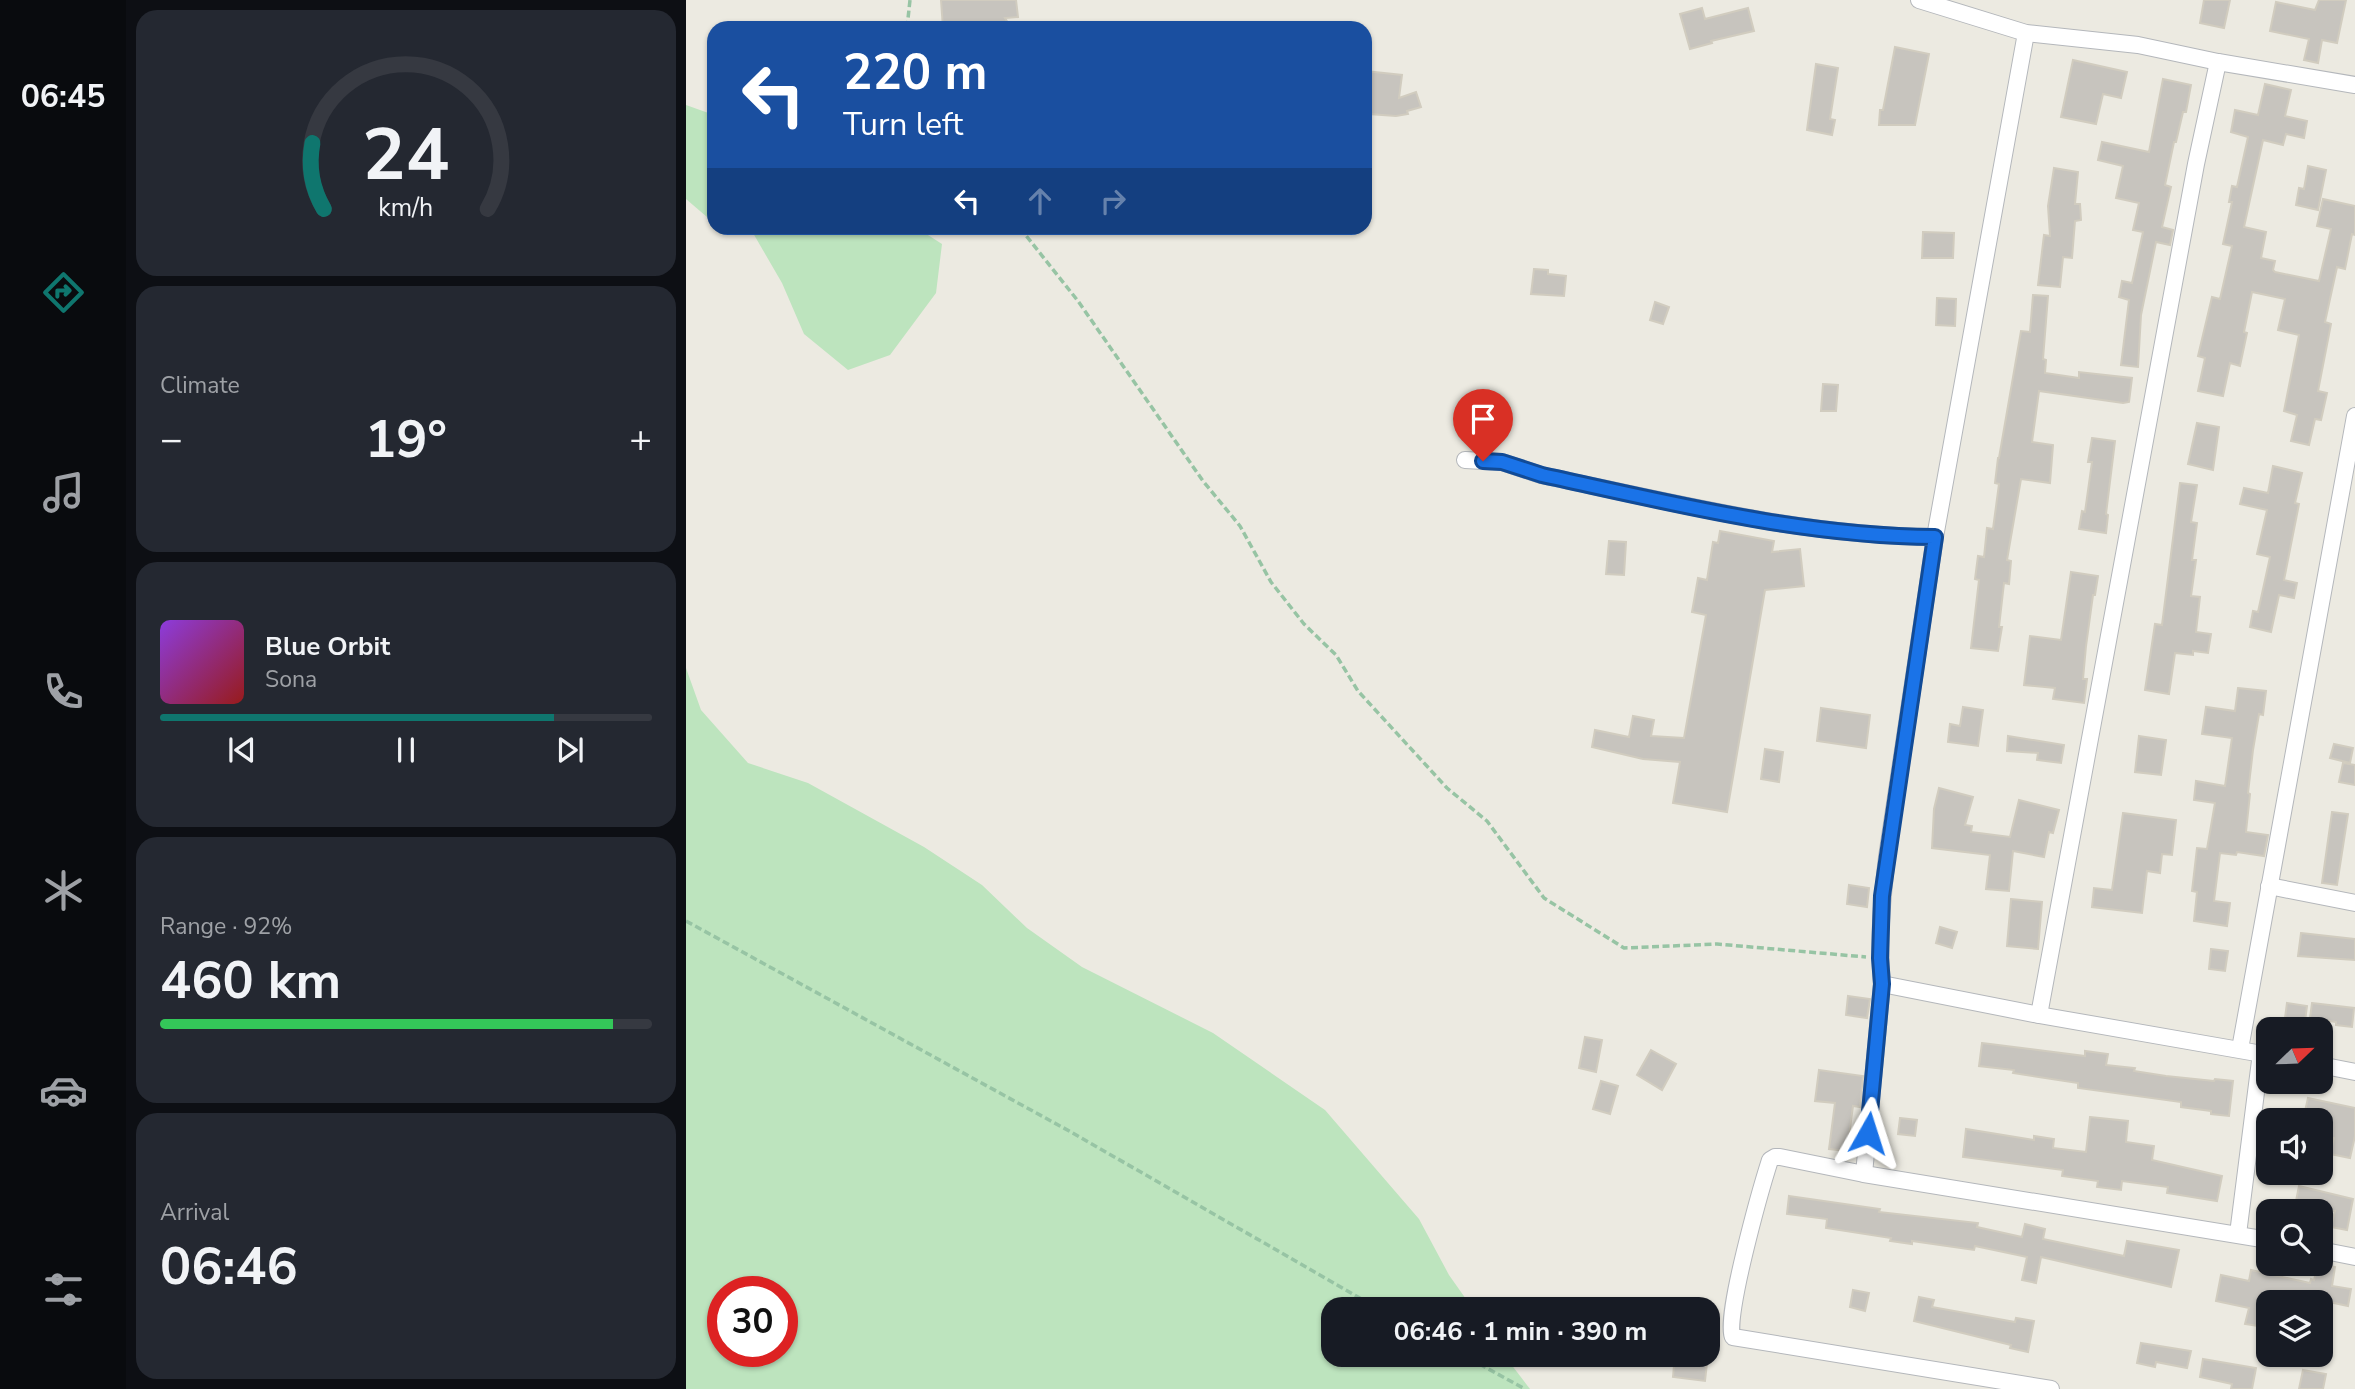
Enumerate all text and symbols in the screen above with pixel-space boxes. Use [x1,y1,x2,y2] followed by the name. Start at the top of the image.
[843,39,987,106] text: 220 m
[728,49,819,140] icon: left
[21,75,105,118] text: 06:45
[843,103,963,146] text: Turn left
[362,105,450,205] text: 24
[948,182,986,220] icon: left
[1021,182,1059,220] icon: ahead
[1094,182,1132,220] icon: right
[378,191,434,225] text: km/h
[39,268,88,317] icon: directions
[160,370,240,401] text: Climate
[1453,389,1513,461] pin
[1464,400,1502,438] icon: arrive
[365,404,447,475] text: 19°
[160,414,183,465] text: −
[629,414,652,465] text: +
[39,468,88,517] icon: music
[265,629,390,664] text: Blue Orbit
[265,664,317,695] text: Sona
[39,667,88,716] icon: phone
[223,731,261,769] icon: previous
[387,731,425,769] icon: pause
[551,731,589,769] icon: next
[39,866,88,915] icon: climate
[160,911,292,942] text: Range · 92%
[160,945,341,1016] text: 460 km
[2256,1017,2333,1094] north arrow
[2256,1017,2333,1367] map controls
[39,1066,88,1115] icon: car
[1831,1096,1905,1170] position arrow
[2256,1108,2333,1185] button: sound
[160,1197,229,1228] text: Arrival
[2256,1199,2333,1276] button: search
[160,1231,298,1302] text: 06:46
[39,1265,88,1314] icon: filters
[707,1276,798,1367] speed limit sign: 30
[2256,1290,2333,1367] button: layers
[1394,1314,1647,1349] text: 06:46 · 1 min · 390 m

